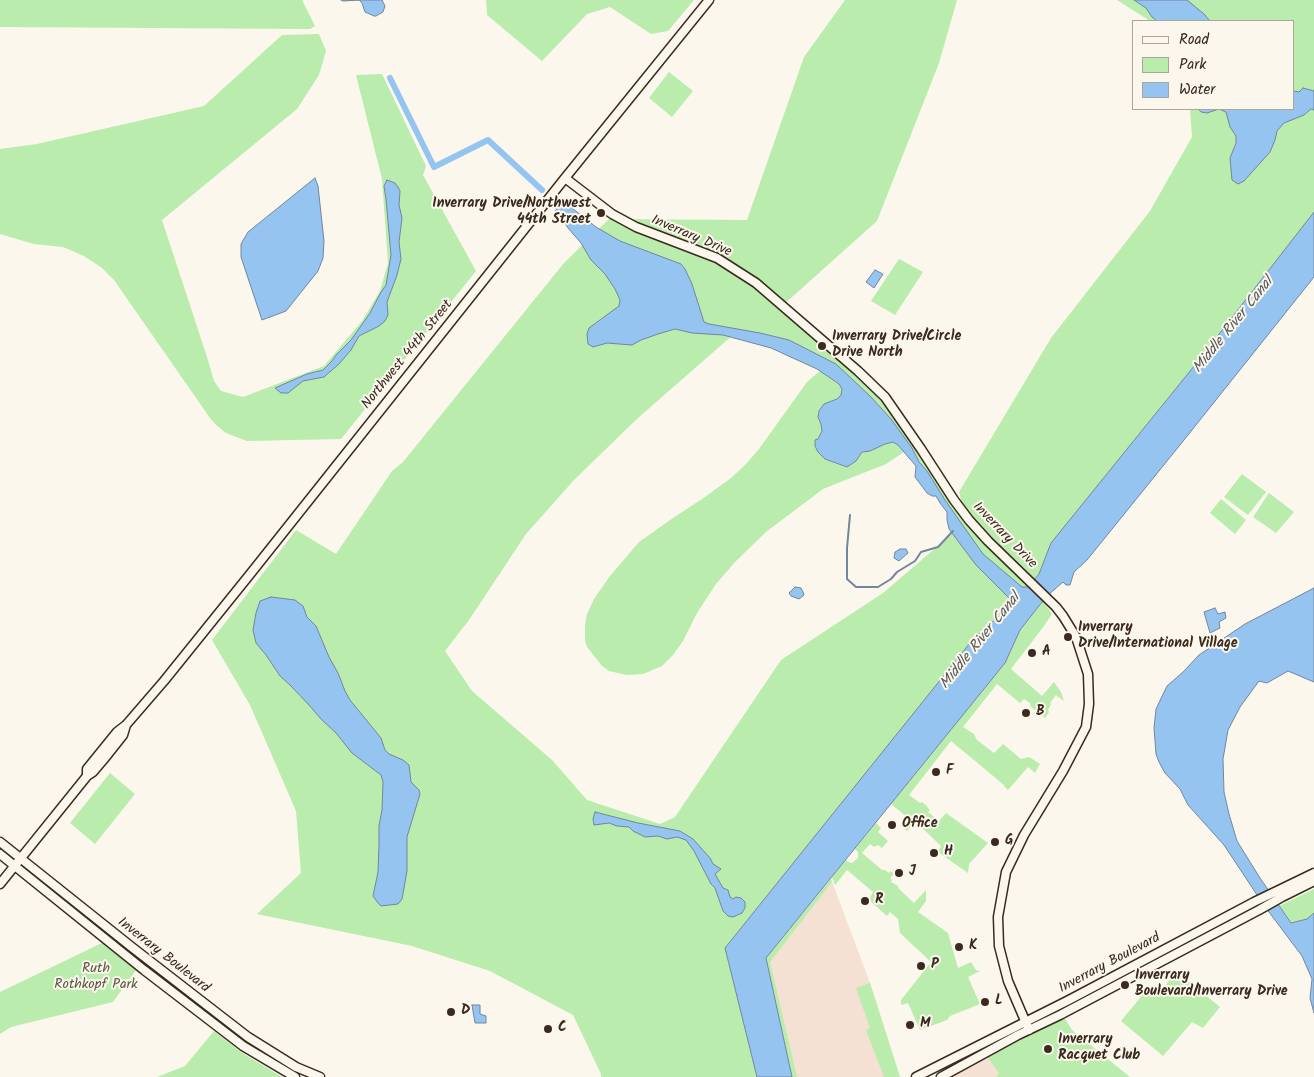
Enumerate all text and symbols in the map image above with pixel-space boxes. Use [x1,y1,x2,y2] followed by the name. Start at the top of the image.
[1132,20,1294,110] legend
[1179,28,1209,52] text: Road
[1179,53,1206,77] text: Park
[1179,78,1215,102] text: Water
[432,197,591,230] place label: Inverrary Drive/Northwest 44th Street
[595,207,607,219] marker: Inverrary Drive/Northwest 44th Street
[648,212,734,262] street label: Inverrary Drive
[1190,275,1278,377] water label: Middle River Canal
[359,297,457,413] street label: Northwest 44th Street
[832,330,961,362] place label: Inverrary Drive/Circle Drive North
[816,340,828,352] marker: Inverrary Drive/Circle Drive North
[968,499,1040,573] street label: Inverrary Drive
[937,591,1025,693] water label: Middle River Canal
[1078,621,1238,654] place label: Inverrary Drive/International Village
[1062,631,1074,643] marker: Inverrary Drive/International Village
[1042,645,1051,661] place label: A
[1026,647,1038,659] marker: A
[1036,705,1045,721] place label: B
[1020,707,1032,719] marker: B
[946,764,954,780] place label: F
[930,766,942,778] marker: F
[902,817,938,833] place label: Office
[886,819,898,831] marker: Office
[1005,834,1013,850] place label: G
[989,836,1001,848] marker: G
[944,845,953,861] place label: H
[928,847,940,859] marker: H
[909,865,916,881] place label: J
[893,867,905,879] marker: J
[875,893,883,909] place label: R
[859,895,871,907] marker: R
[114,915,212,997] street label: Inverrary Boulevard
[1056,930,1164,998] street label: Inverrary Boulevard
[969,939,977,955] place label: K
[953,941,965,953] marker: K
[931,958,939,974] place label: P
[915,960,927,972] marker: P
[54,962,138,994] park label: Ruth Rothkopf Park
[1135,969,1288,1002] place label: Inverrary Boulevard/Inverrary Drive
[1119,979,1131,991] marker: Inverrary Boulevard/Inverrary Drive
[995,994,1003,1010] place label: L
[979,996,991,1008] marker: L
[461,1004,470,1020] place label: D
[445,1006,457,1018] marker: D
[920,1017,931,1033] place label: M
[904,1019,916,1031] marker: M
[558,1021,567,1037] place label: C
[542,1023,554,1035] marker: C
[1058,1033,1140,1066] place label: Inverrary Racquet Club
[1042,1043,1054,1055] marker: Inverrary Racquet Club

